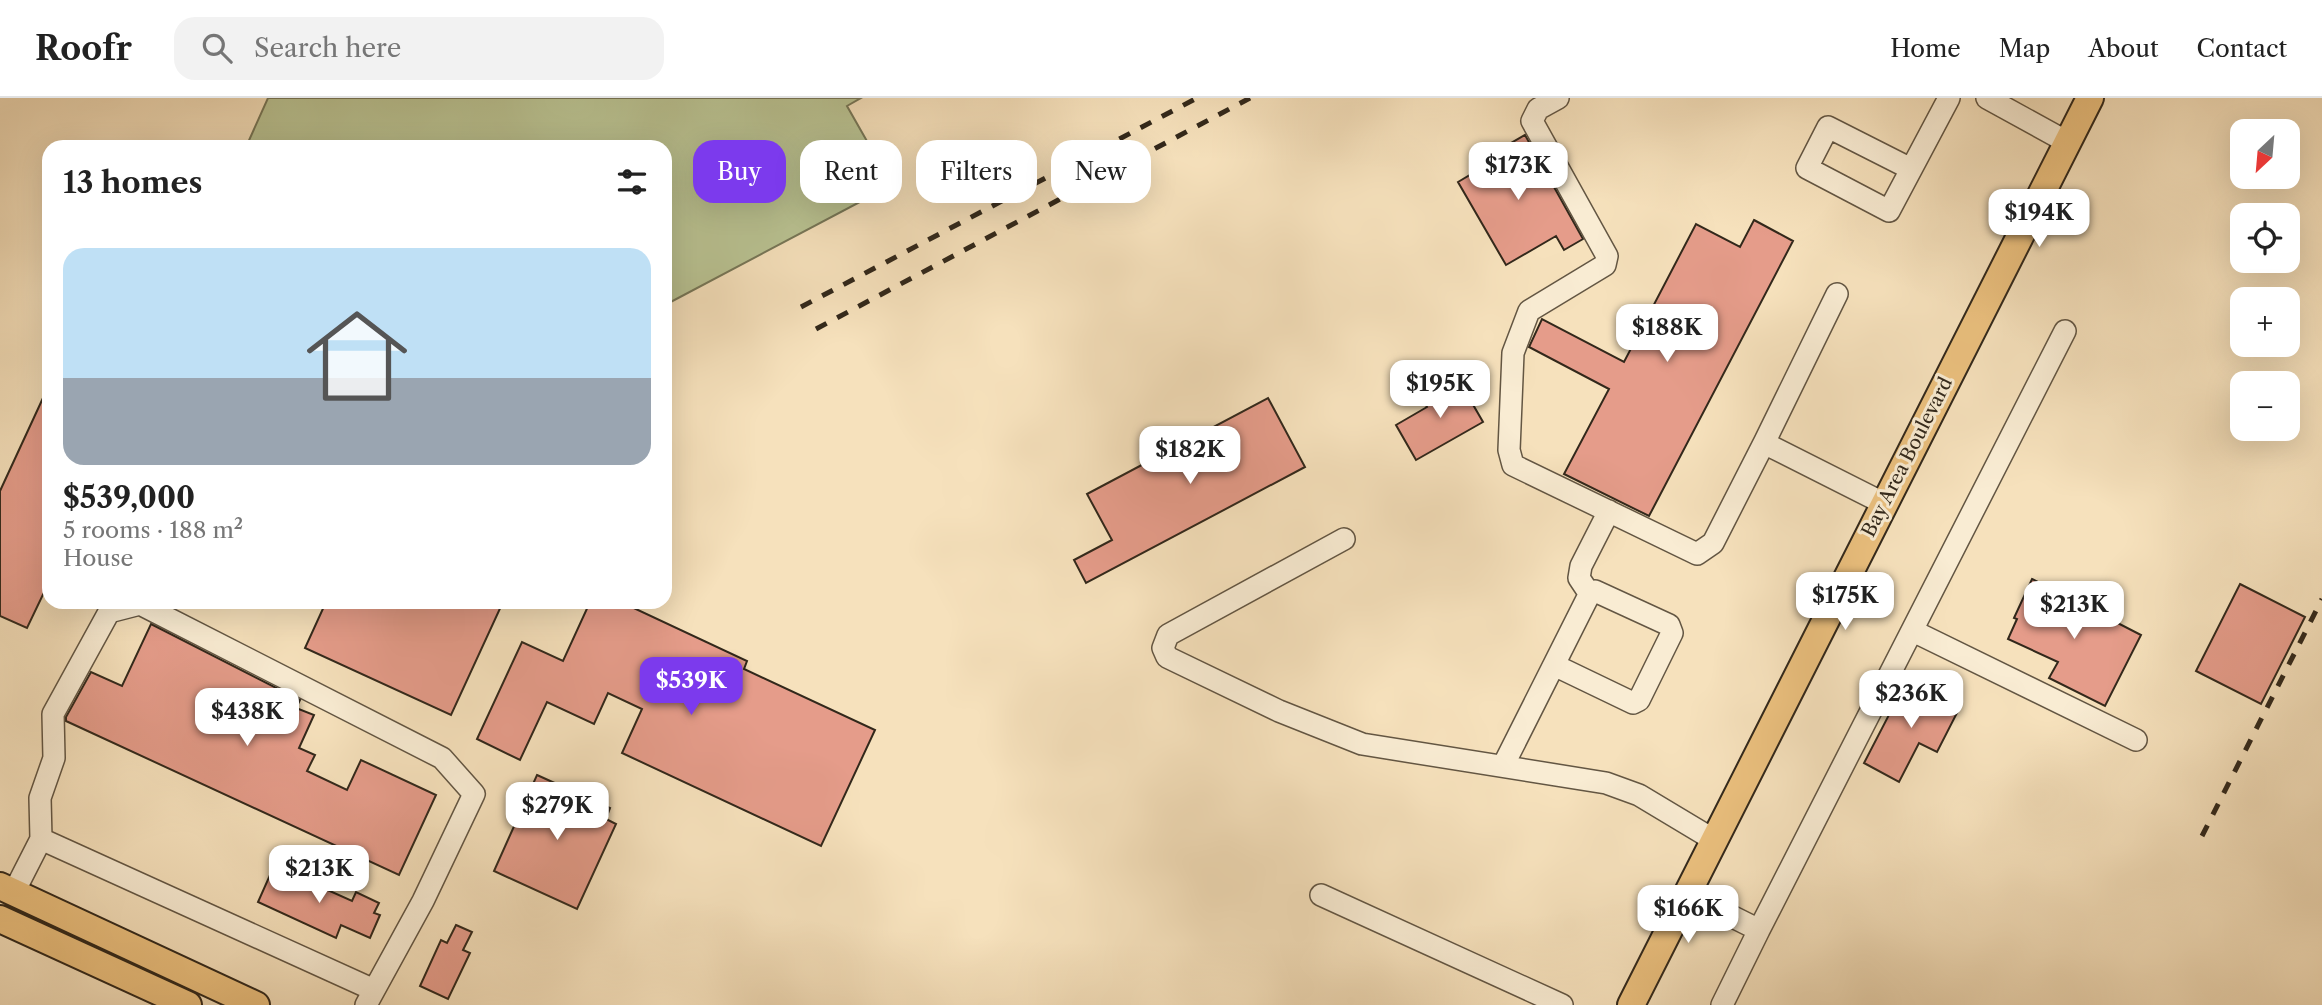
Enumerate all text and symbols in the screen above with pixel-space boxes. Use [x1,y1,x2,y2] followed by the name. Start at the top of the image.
[174,17,664,80] search box
[35,28,132,69] text: Roofr
[198,29,236,67] icon: search
[254,32,401,64] text: Search here
[1890,34,1961,63] text: Home
[1999,34,2050,63] text: Map
[2088,34,2159,63] text: About
[2197,34,2287,63] text: Contact
[2230,119,2300,189] north arrow
[2230,119,2300,441] map controls
[693,140,786,203] chip: Buy
[800,140,902,203] chip: Rent
[916,140,1037,203] chip: Filters
[1051,140,1151,203] chip: New
[1469,142,1567,202] pin: $173K
[1485,151,1551,179] text: $173K
[613,163,651,201] icon: filters
[63,164,202,201] text: 13 homes
[1990,190,2088,249] pin: $194K
[2005,198,2073,226] text: $194K
[2230,203,2300,273] button: locate
[2230,287,2300,357] button: +
[294,293,420,419] icon: home
[1618,304,1716,364] pin: $188K
[1632,313,1702,341] text: $188K
[1391,360,1489,420] pin: $195K
[1406,369,1474,397] text: $195K
[2230,371,2300,441] button: −
[1857,373,1957,541] street label: Bay Area Boulevard
[1141,426,1239,486] pin: $182K
[1155,435,1225,463] text: $182K
[63,479,195,516] text: $539,000
[63,516,243,544] text: 5 rooms · 188 m²
[63,544,133,572] text: House
[1796,573,1894,632] pin: $175K
[1812,581,1878,609] text: $175K
[2025,582,2123,641] pin: $213K
[2040,590,2108,618] text: $213K
[642,658,740,717] pin: $539K
[656,666,726,694] text: $539K
[1862,670,1960,730] pin: $236K
[1875,679,1947,707] text: $236K
[198,688,296,748] pin: $438K
[211,697,283,725] text: $438K
[508,782,606,842] pin: $279K
[522,791,592,819] text: $279K
[270,846,368,905] pin: $213K
[285,854,353,882] text: $213K
[1639,886,1737,945] pin: $166K
[1653,894,1723,922] text: $166K

